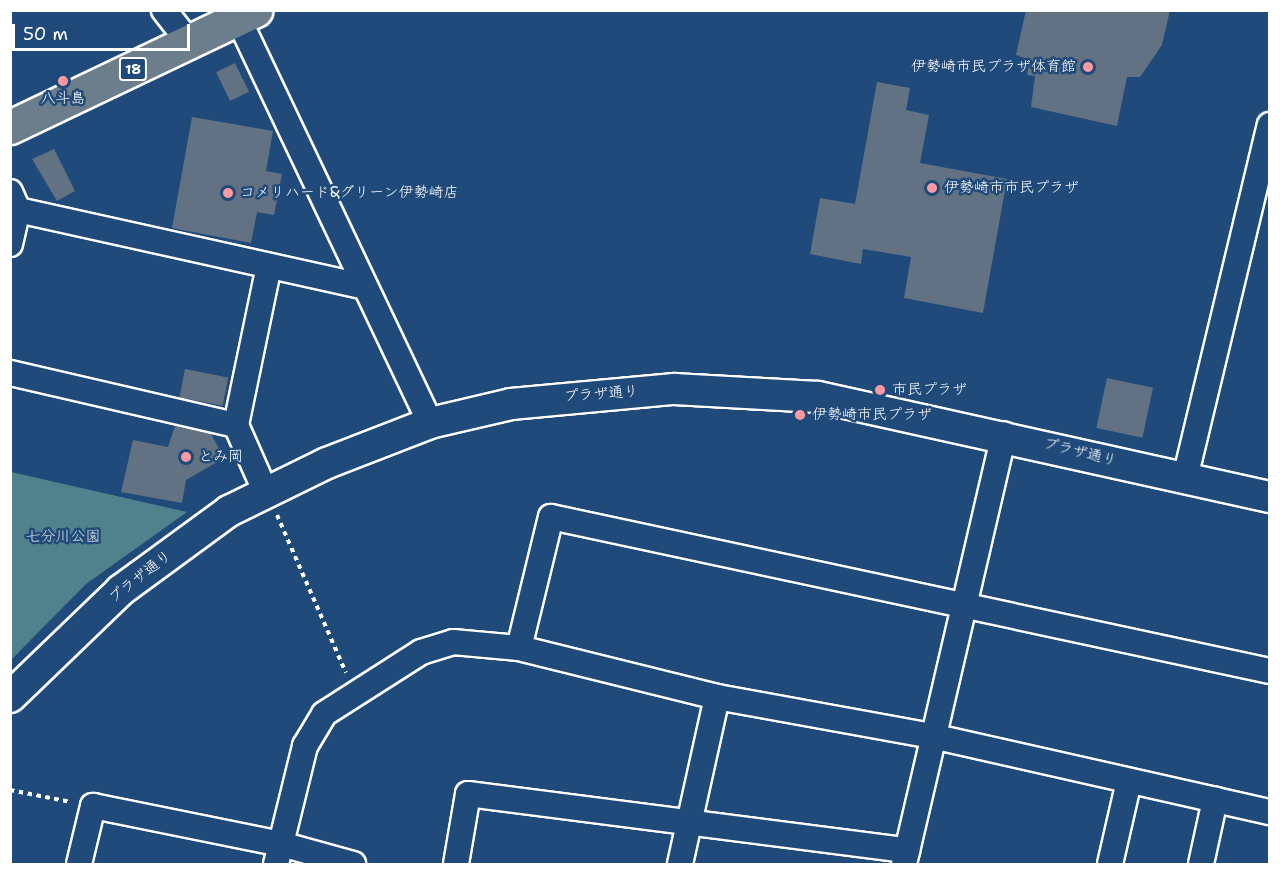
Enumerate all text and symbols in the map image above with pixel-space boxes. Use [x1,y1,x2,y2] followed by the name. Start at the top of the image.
[15,12,194,50] scale bar
[23,22,68,46] text: 50 m
[118,58,148,80] road number: 18
[911,58,1076,76] place label: 伊勢崎市民プラザ体育館
[1081,60,1095,74] marker: 伊勢崎市民プラザ体育館
[56,74,70,88] marker: 八斗島
[41,90,85,108] place label: 八斗島
[944,179,1079,197] place label: 伊勢崎市市民プラザ
[925,181,939,195] marker: 伊勢崎市市民プラザ
[240,184,459,202] place label: コメリハード&グリーン伊勢崎店
[221,186,235,200] marker: コメリハード&グリーン伊勢崎店
[892,381,967,399] place label: 市民プラザ
[563,382,639,406] street label: プラザ通り
[873,383,887,397] marker: 市民プラザ
[812,406,932,424] place label: 伊勢崎市民プラザ
[793,408,807,422] marker: 伊勢崎市民プラザ
[1041,434,1119,470] street label: プラザ通り
[198,448,243,466] place label: とみ岡
[179,450,193,464] marker: とみ岡
[26,528,100,546] park label: 七分川公園
[105,547,175,607] street label: プラザ通り

